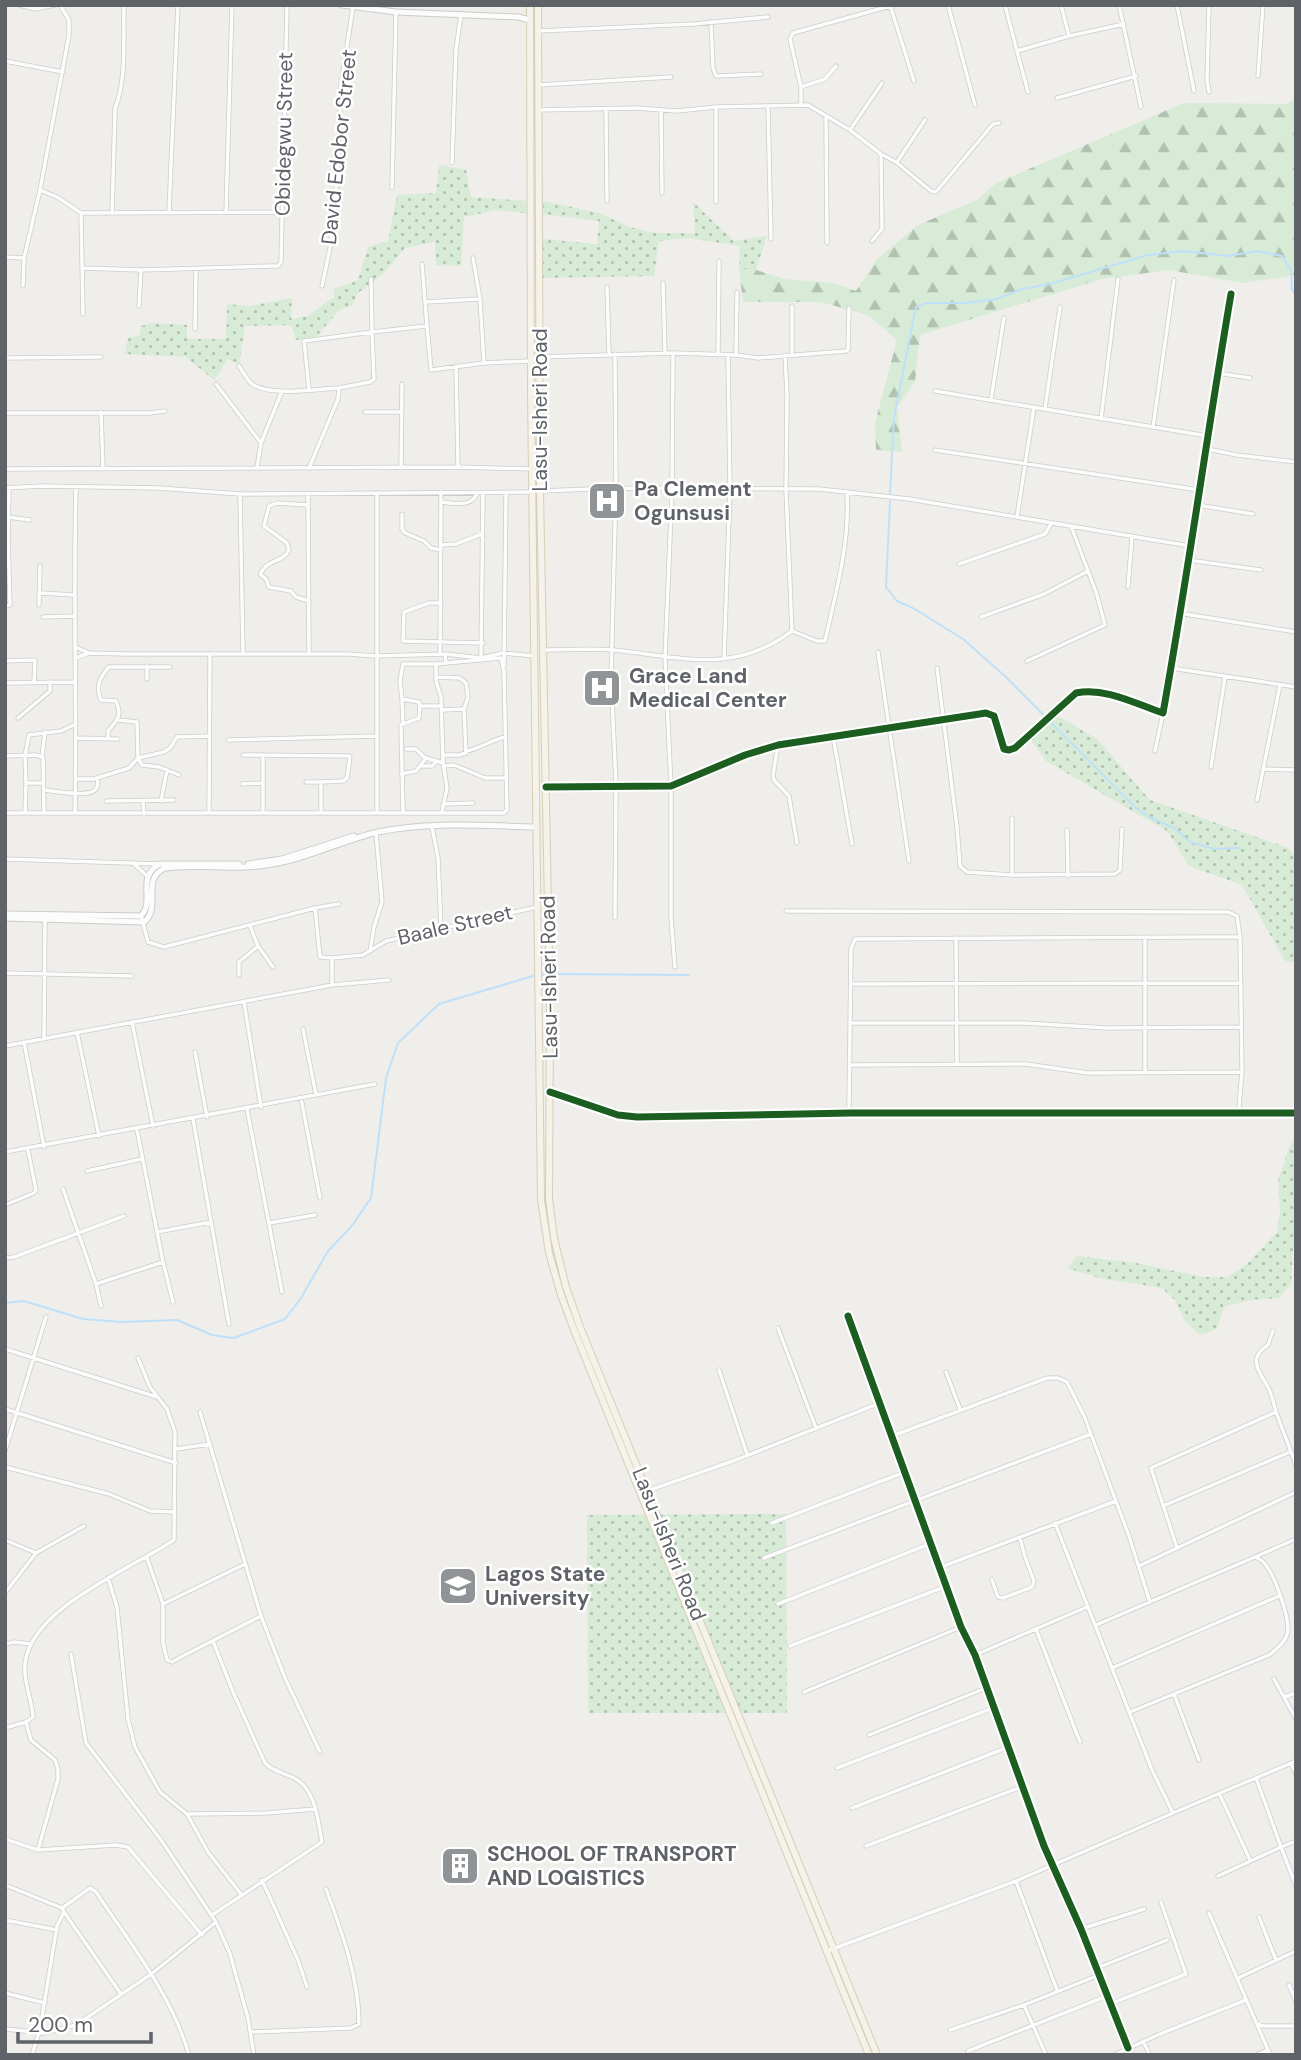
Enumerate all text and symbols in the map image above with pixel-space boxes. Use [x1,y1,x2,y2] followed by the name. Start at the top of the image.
[315,48,363,246] street label: David Edobor Street
[269,52,299,216] street label: Obidegwu Street
[526,328,554,492] street label: Lasu-Isheri Road
[634,475,752,527] place label: Pa Clement Ogunsusi
[586,480,628,522] hospital icon: Pa Clement Ogunsusi
[629,662,787,714] place label: Grace Land Medical Center
[581,667,623,709] hospital icon: Grace Land Medical Center
[534,895,564,1059] street label: Lasu-Isheri Road
[395,898,515,952] street label: Baale Street
[625,1463,713,1625] street label: Lasu-Isheri Road
[485,1560,605,1612] place label: Lagos State University
[437,1565,479,1607] school or university icon: Lagos State University
[487,1840,737,1892] place label: SCHOOL OF TRANSPORT AND LOGISTICS
[439,1845,481,1887] building icon: SCHOOL OF TRANSPORT AND LOGISTICS
[18,2000,150,2044] scale bar
[28,2011,93,2039] text: 200 m

